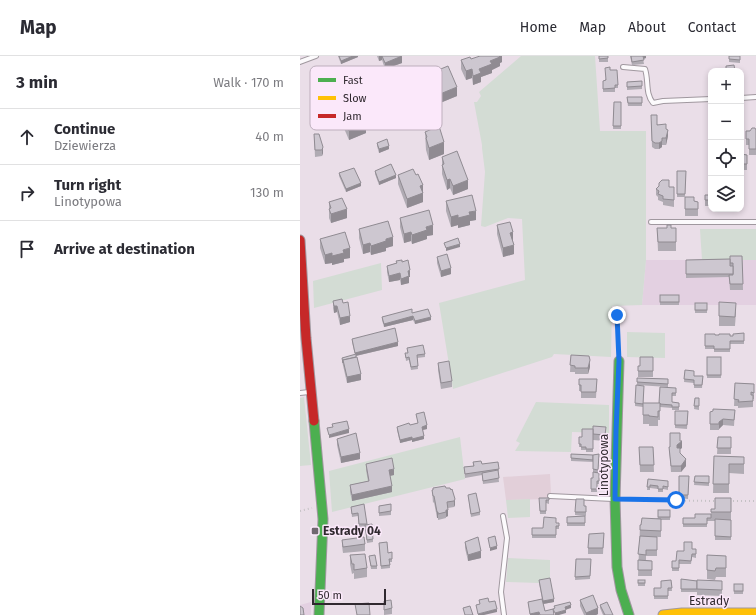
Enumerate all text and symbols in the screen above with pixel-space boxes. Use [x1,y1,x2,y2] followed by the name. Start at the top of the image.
[20,16,57,39] text: Map
[520,19,557,36] text: Home
[579,19,606,36] text: Map
[628,19,666,36] text: About
[688,19,736,36] text: Contact
[310,66,442,130] legend
[708,68,744,212] map controls
[708,68,744,104] button: +
[16,72,58,93] text: 3 min
[343,74,363,87] text: Fast
[213,75,284,90] text: Walk · 170 m
[343,92,367,105] text: Slow
[708,104,744,140] button: −
[343,110,362,123] text: Jam
[54,120,115,138] text: Continue
[16,126,38,148] icon: ahead
[255,129,284,144] text: 40 m
[54,138,116,153] text: Dziewierza
[708,140,744,176] button: locate
[54,176,121,194] text: Turn right
[708,176,744,212] button: layers
[16,182,38,204] icon: right
[250,185,284,200] text: 130 m
[54,194,122,209] text: Linotypowa
[16,238,38,260] icon: arrive
[54,240,195,258] text: Arrive at destination
[608,306,626,324] route end
[597,434,611,496] street label: Linotypowa
[667,491,685,509] route start
[323,524,381,538] place label: Estrady 04
[310,526,320,536] marker: Estrady 04
[312,587,386,606] scale bar
[318,589,342,602] text: 50 m
[689,594,729,608] street label: Estrady

